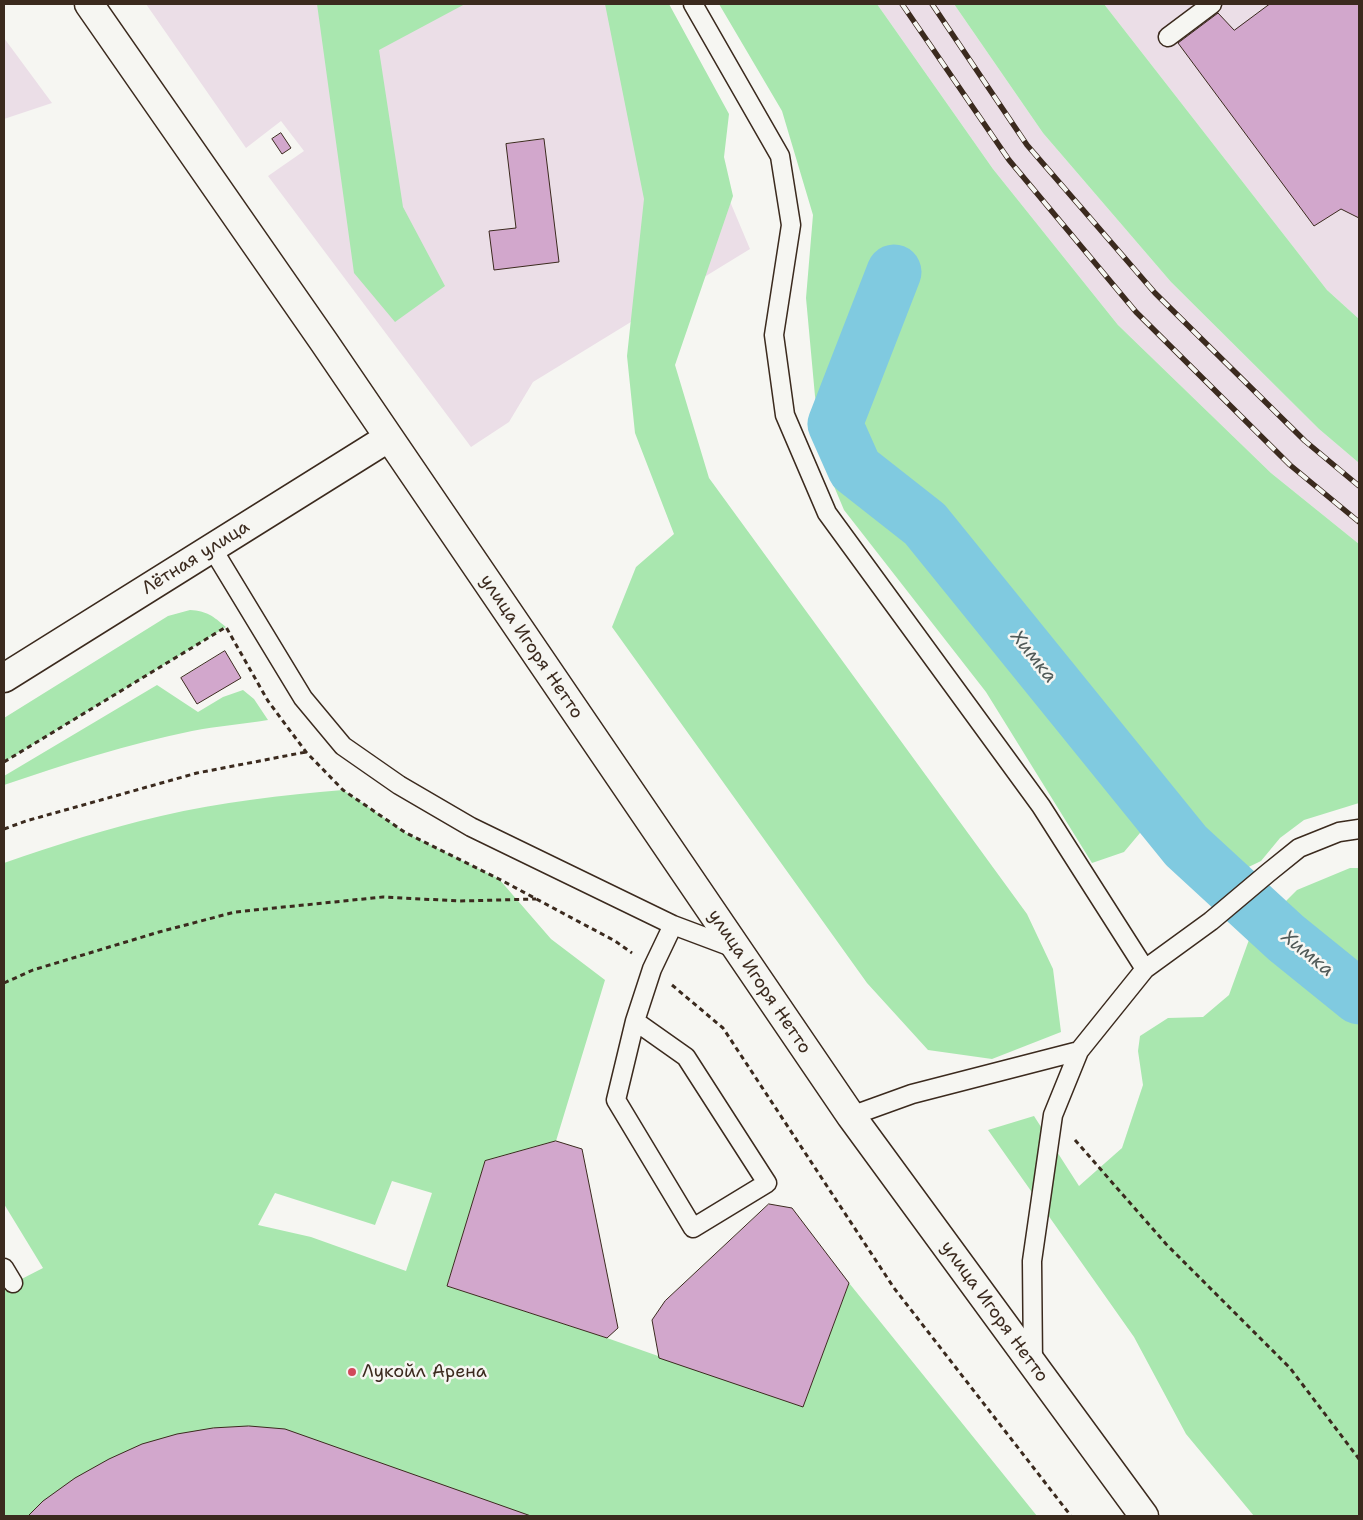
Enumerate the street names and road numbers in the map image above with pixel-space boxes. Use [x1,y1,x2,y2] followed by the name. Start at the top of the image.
[138,516,254,600] street label: Лётная улица
[475,571,587,723] street label: улица Игоря Нетто
[703,906,815,1058] street label: улица Игоря Нетто
[936,1237,1052,1387] street label: улица Игоря Нетто

